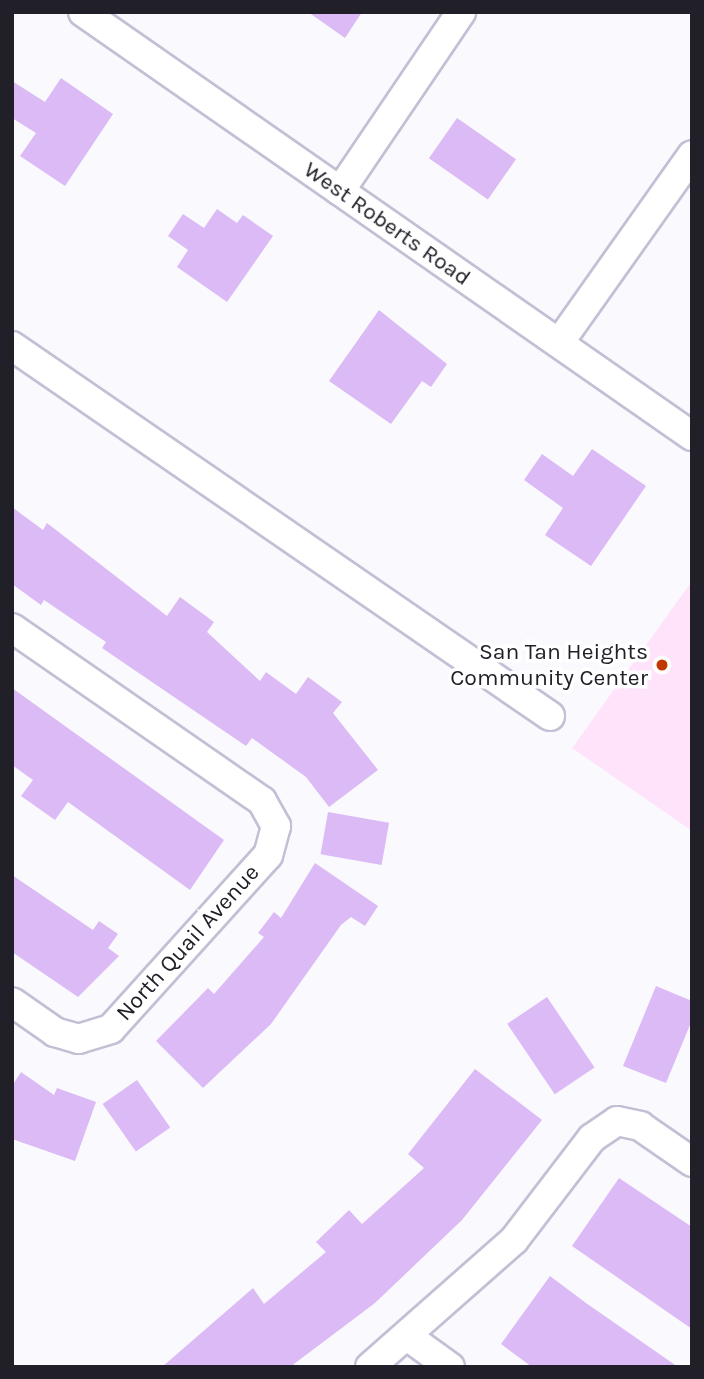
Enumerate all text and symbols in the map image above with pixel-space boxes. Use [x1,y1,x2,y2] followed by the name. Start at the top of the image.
[298,156,476,292] street label: West Roberts Road
[450,638,648,692] place label: San Tan Heights Community Center
[654,657,670,673] marker: San Tan Heights Community Center
[111,859,265,1027] street label: North Quail Avenue

